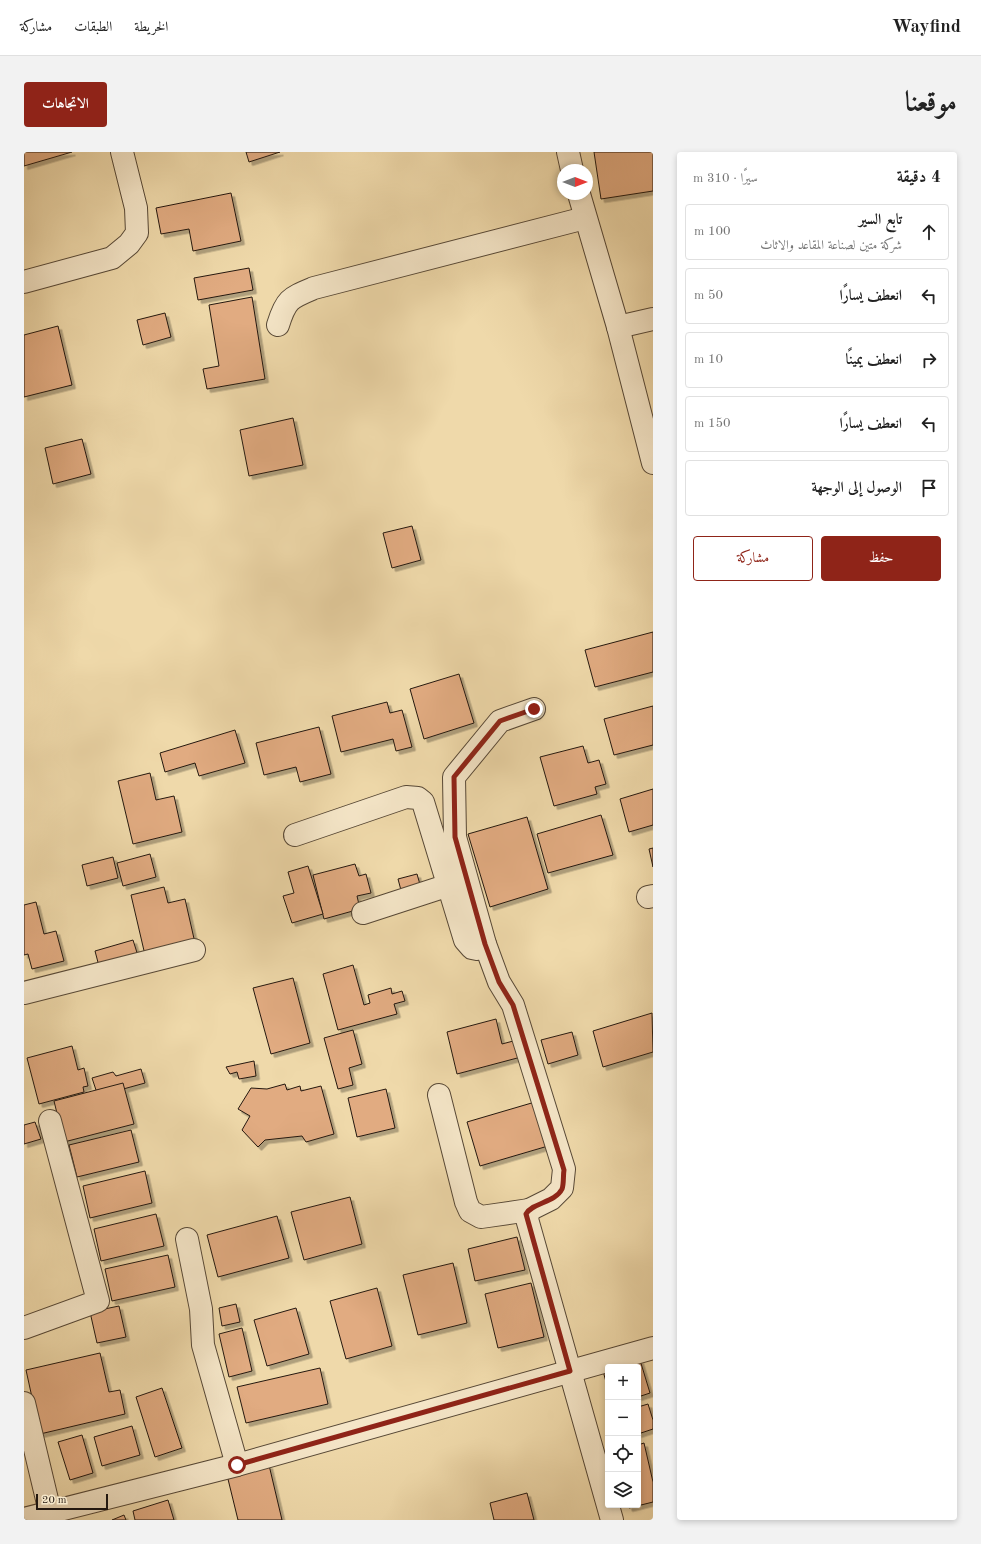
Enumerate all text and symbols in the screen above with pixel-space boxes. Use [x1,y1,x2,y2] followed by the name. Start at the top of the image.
[892,18,961,37] text: Wayfind
[20,20,52,34] text: مشاركة
[74,20,112,34] text: الطبقات
[134,20,168,34] text: الخريطة
[24,82,107,127] button: الاتجاهات
[905,90,957,118] text: موقعنا
[557,164,593,200] north arrow
[897,169,941,186] text: 4 دقيقة
[693,172,758,185] text: سيرًا · 310 m
[859,213,902,228] text: تابع السير
[918,221,940,243] icon: ahead
[694,225,731,238] text: 100 m
[760,239,902,252] text: شركة متين لصناعة المقاعد والاثاث
[918,285,940,307] icon: left
[694,289,723,302] text: 50 m
[840,289,902,304] text: انعطف يسارًا
[918,349,940,371] icon: right
[694,353,723,366] text: 10 m
[846,353,902,368] text: انعطف يمينًا
[918,413,940,435] icon: left
[694,417,731,430] text: 150 m
[840,417,902,432] text: انعطف يسارًا
[918,477,940,499] icon: arrive
[811,481,902,496] text: الوصول إلى الوجهة
[693,536,813,581] button: مشاركة
[821,536,941,581] button: حفظ
[525,700,543,718] route end
[605,1364,641,1508] map controls
[605,1364,641,1400] button: +
[605,1400,641,1436] button: −
[605,1436,641,1472] button: locate
[228,1456,246,1474] route start
[605,1472,641,1508] button: layers
[36,1492,108,1511] scale bar
[42,1495,67,1506] text: 20 m

